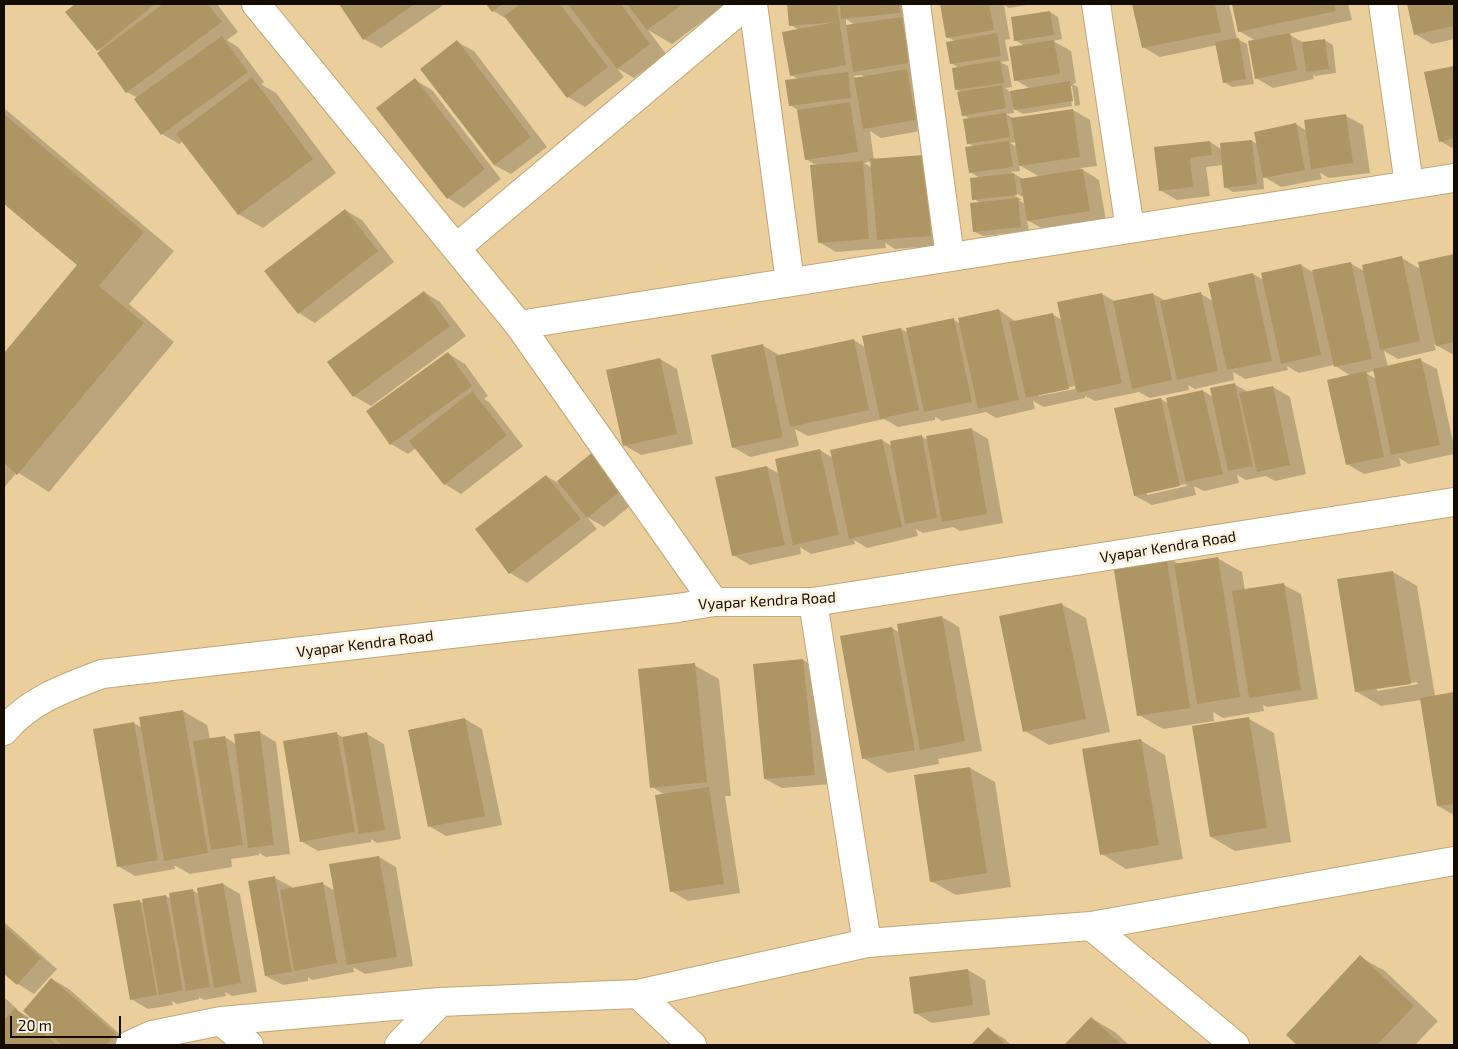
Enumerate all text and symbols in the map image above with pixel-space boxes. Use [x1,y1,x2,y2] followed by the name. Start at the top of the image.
[1099,527,1237,567] street label: Vyapar Kendra Road
[698,588,836,614] street label: Vyapar Kendra Road
[296,627,434,661] street label: Vyapar Kendra Road
[12,1006,124,1038] scale bar
[18,1016,52,1034] text: 20 m

